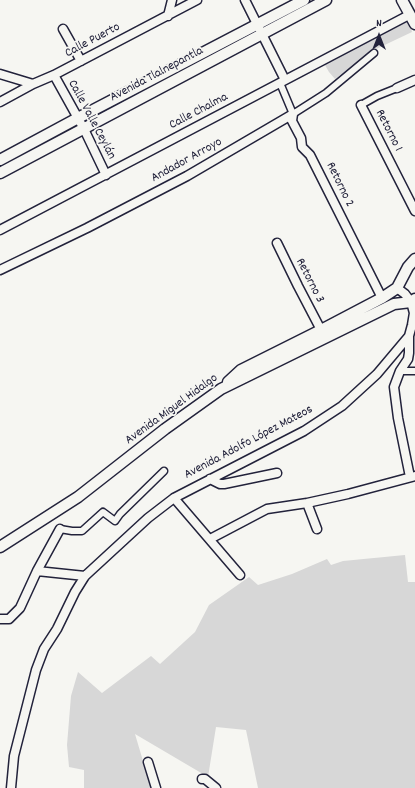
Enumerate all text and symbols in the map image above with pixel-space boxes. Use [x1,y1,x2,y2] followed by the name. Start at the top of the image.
[359,16,399,56] north arrow
[376,16,382,32] text: N
[63,20,123,62] street label: Calle Puerto
[108,44,206,106] street label: Avenida Tlalnepantla
[64,78,118,162] street label: Calle Valle Ceylán
[167,90,231,134] street label: Calle Chalma
[371,107,405,155] street label: Retorno 1
[149,135,225,187] street label: Andador Arroyo
[321,160,357,210] street label: Retorno 2
[291,256,327,306] street label: Retorno 3
[123,371,221,449] street label: Avenida Miguel Hidalgo
[182,402,316,484] street label: Avenida Adolfo López Mateos

